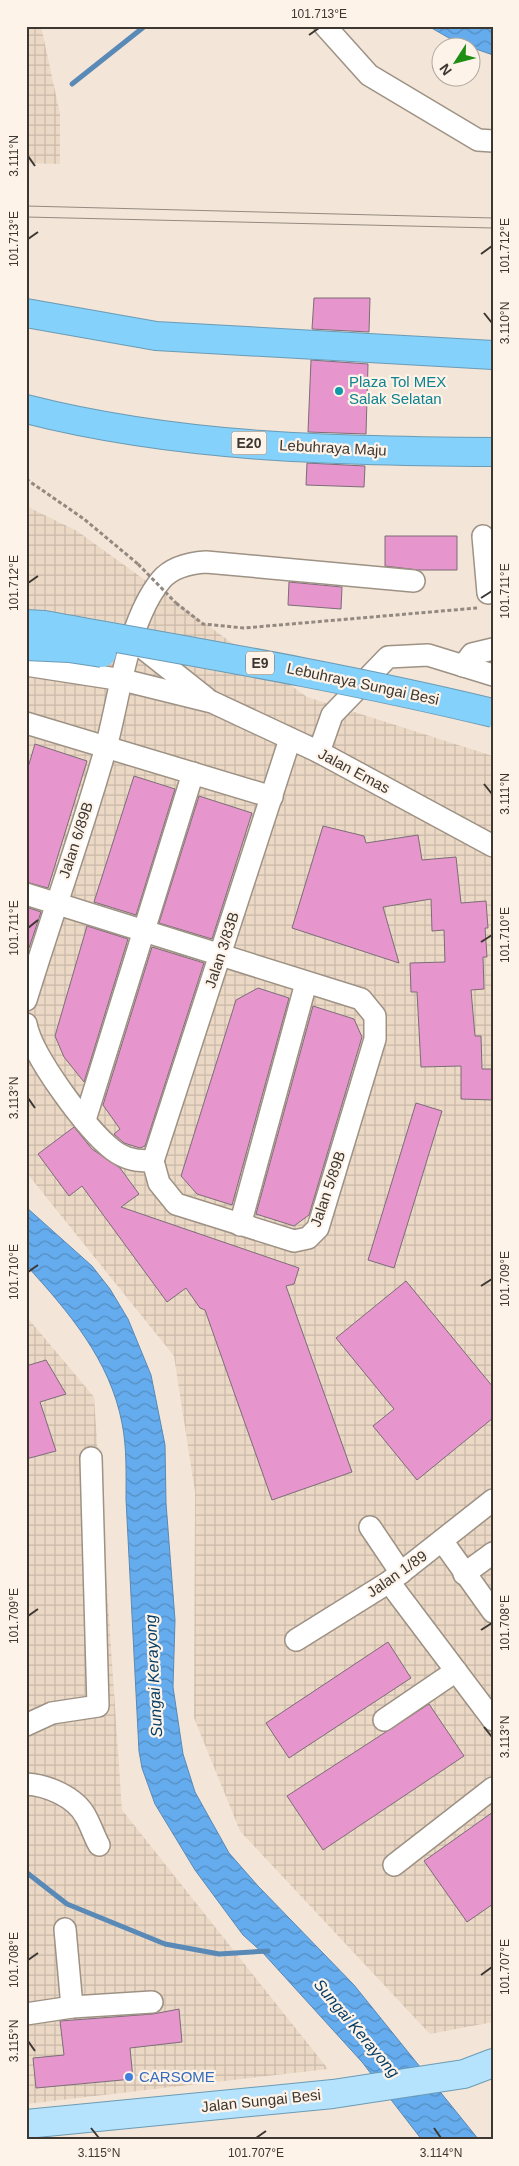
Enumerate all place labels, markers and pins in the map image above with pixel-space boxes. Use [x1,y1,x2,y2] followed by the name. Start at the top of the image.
[349,373,446,407] place label: Plaza Tol MEX Salak Selatan
[333,385,345,397] marker: Plaza Tol MEX Salak Selatan
[139,2068,215,2085] place label: CARSOME
[123,2071,135,2083] marker: CARSOME

